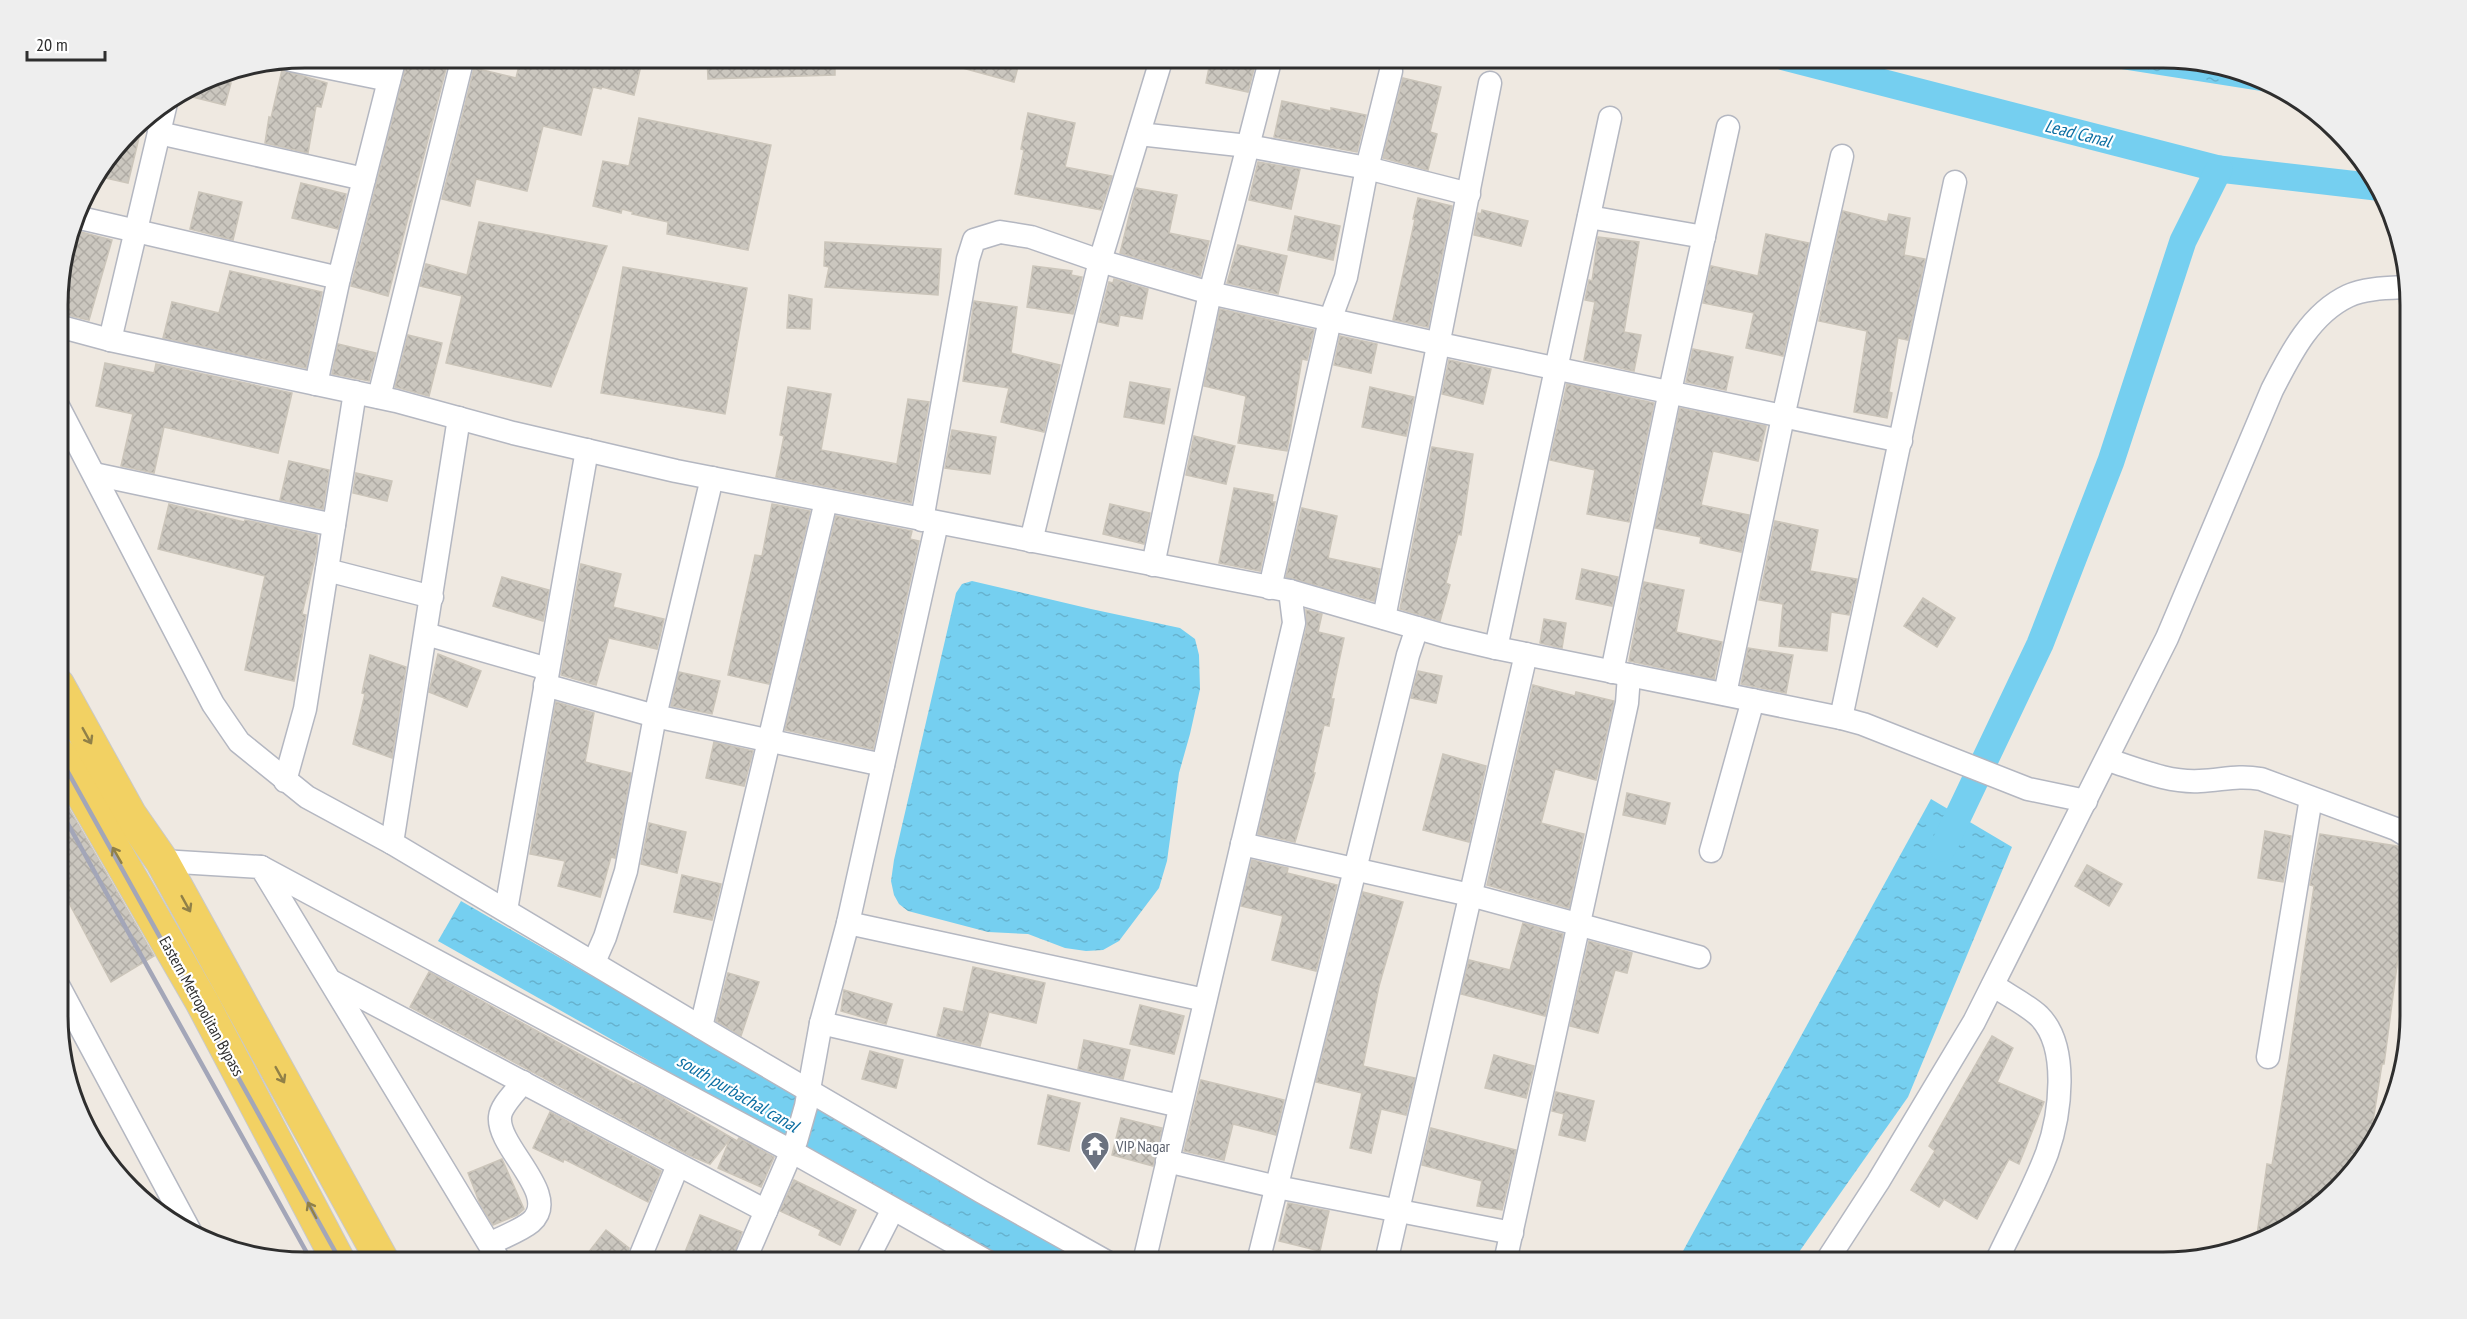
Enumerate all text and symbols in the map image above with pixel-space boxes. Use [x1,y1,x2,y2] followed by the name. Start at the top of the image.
[27,24,105,62] scale bar
[36,33,68,56] text: 20 m
[2043,114,2115,153] water label: Lead Canal
[82,727,93,745] one-way arrow
[111,847,123,864] one-way arrow
[180,895,192,912] one-way arrow
[155,933,249,1079] street label: Eastern Metropolitan Bypass
[673,1049,804,1138] water label: south purbachal canal
[274,1066,286,1083] one-way arrow
[1079,1130,1111,1172] temple icon: VIP Nagar
[1115,1136,1171,1156] place label: VIP Nagar
[306,1202,317,1220] one-way arrow

